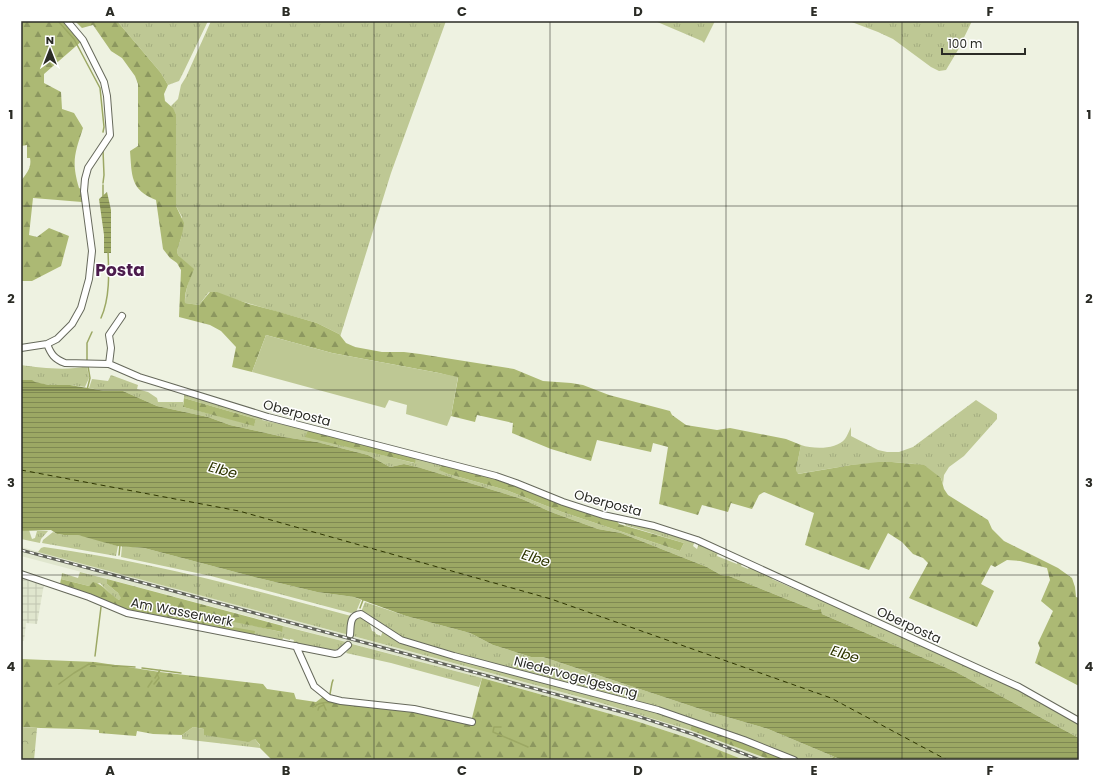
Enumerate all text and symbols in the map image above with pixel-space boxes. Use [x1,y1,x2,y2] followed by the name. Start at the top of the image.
[105,2,115,21] text: A
[282,2,291,21] text: B
[457,2,467,21] text: C
[633,2,643,21] text: D
[810,2,818,21] text: E
[986,2,994,21] text: F
[30,30,70,70] north arrow
[942,30,1025,56] scale bar
[46,32,54,48] text: N
[948,35,982,52] text: 100 m
[9,105,13,124] text: 1
[1087,105,1091,124] text: 1
[95,258,145,282] district label: Posta
[7,289,15,308] text: 2
[1085,289,1093,308] text: 2
[261,395,333,431] street label: Oberposta
[207,457,240,483] water label: Elbe
[7,473,15,492] text: 3
[1085,473,1093,492] text: 3
[572,485,644,521] street label: Oberposta
[519,544,553,572] water label: Elbe
[129,593,235,631] street label: Am Wasserwerk
[874,602,944,648] street label: Oberposta
[828,640,862,668] water label: Elbe
[512,651,640,703] street label: Niedervogelgesang
[7,657,16,676] text: 4
[1085,657,1094,676] text: 4
[105,761,115,780] text: A
[282,761,291,780] text: B
[457,761,467,780] text: C
[633,761,643,780] text: D
[810,761,818,780] text: E
[986,761,994,780] text: F

